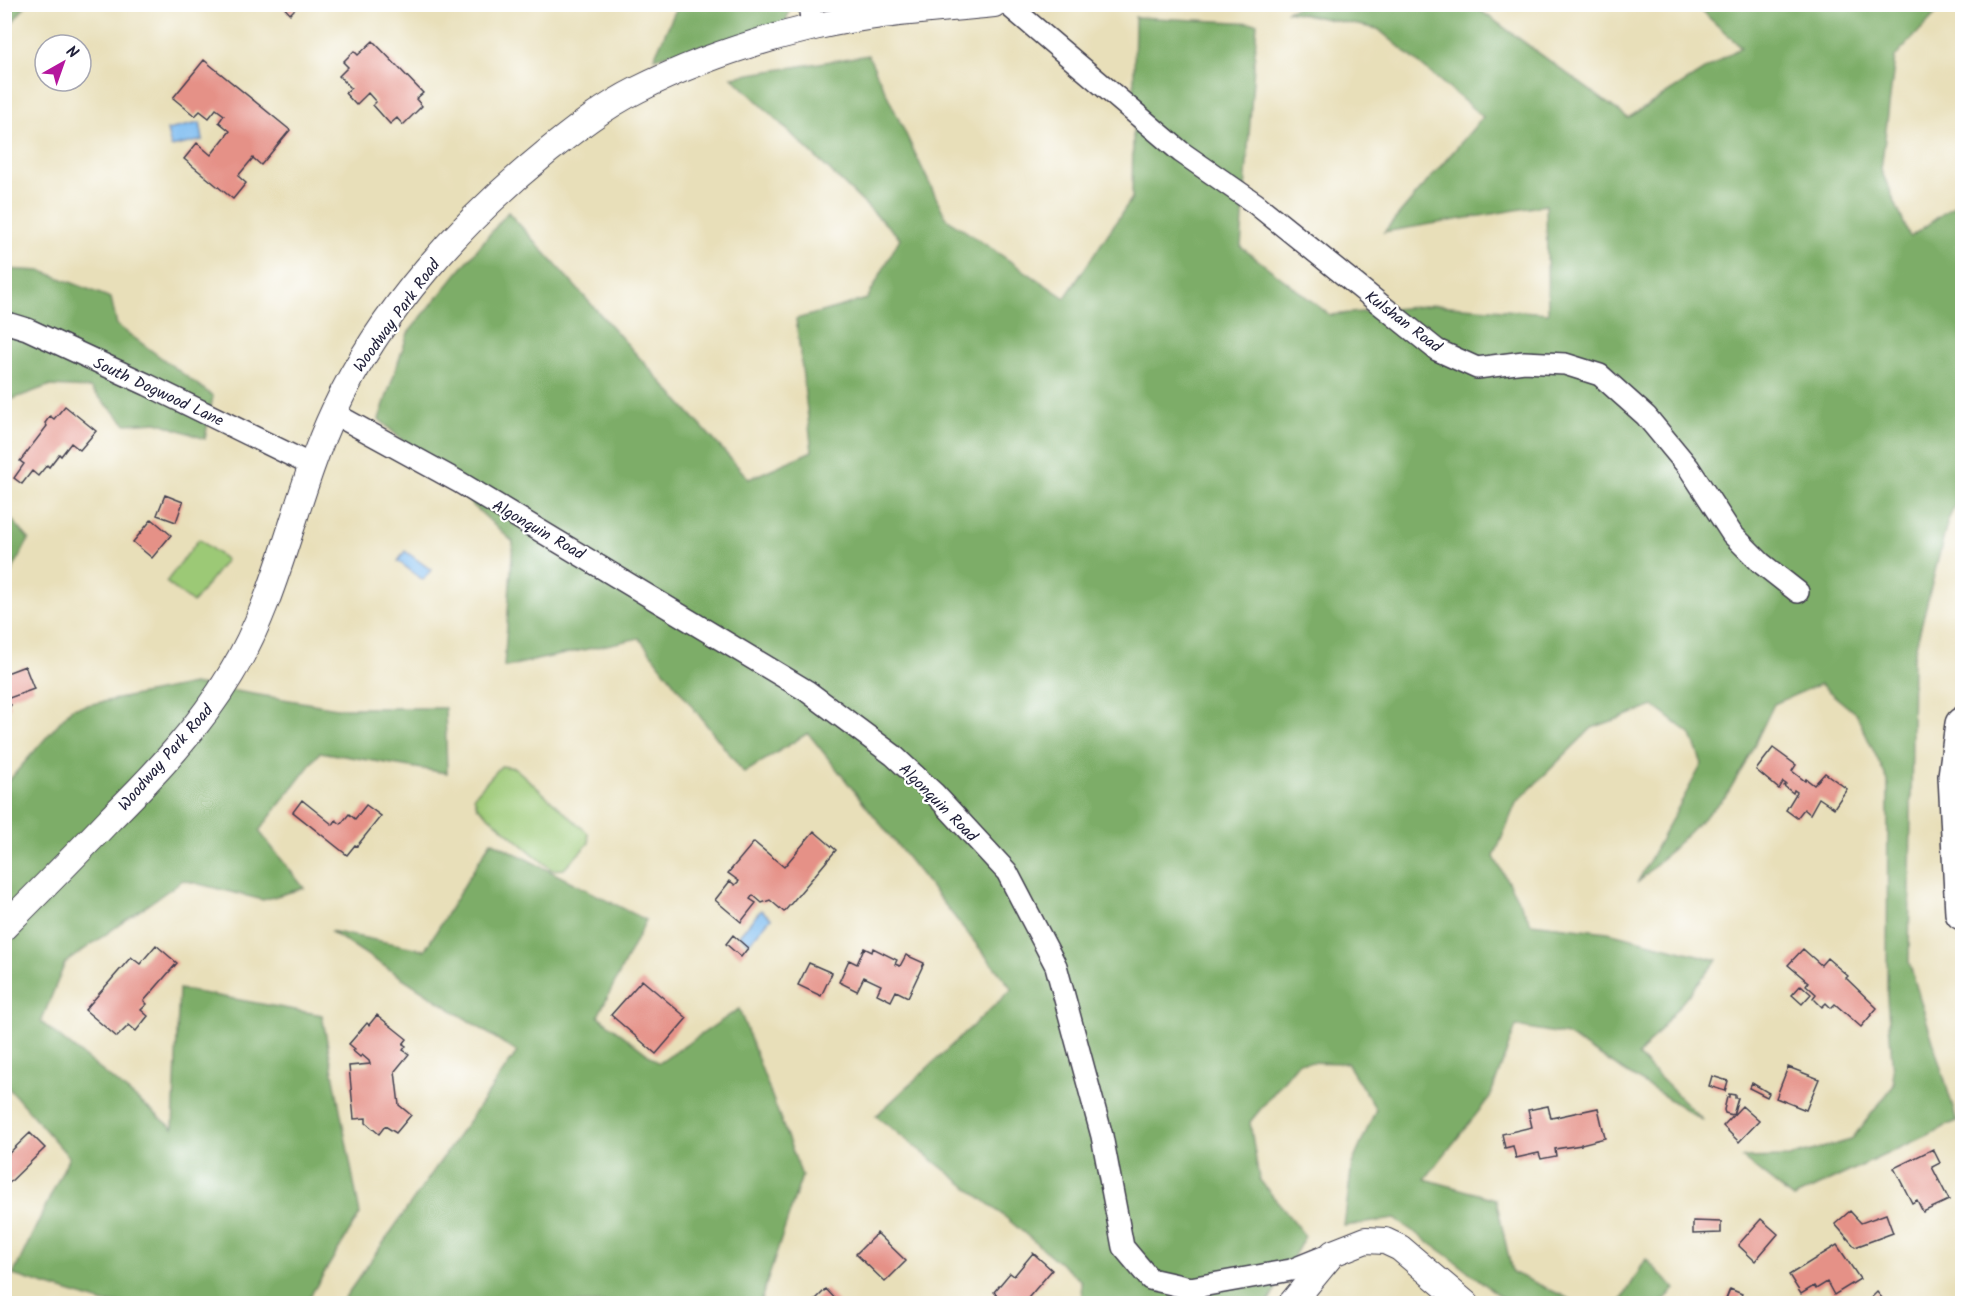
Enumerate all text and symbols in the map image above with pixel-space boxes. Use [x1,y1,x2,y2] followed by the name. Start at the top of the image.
[33,33,93,93] north arrow
[60,40,84,65] text: N
[348,253,447,378] street label: Woodway Park Road
[1359,285,1448,360] street label: Kulshan Road
[89,351,228,434] street label: South Dogwood Lane
[487,494,590,567] street label: Algonquin Road
[113,698,220,817] street label: Woodway Park Road
[893,758,984,849] street label: Algonquin Road

